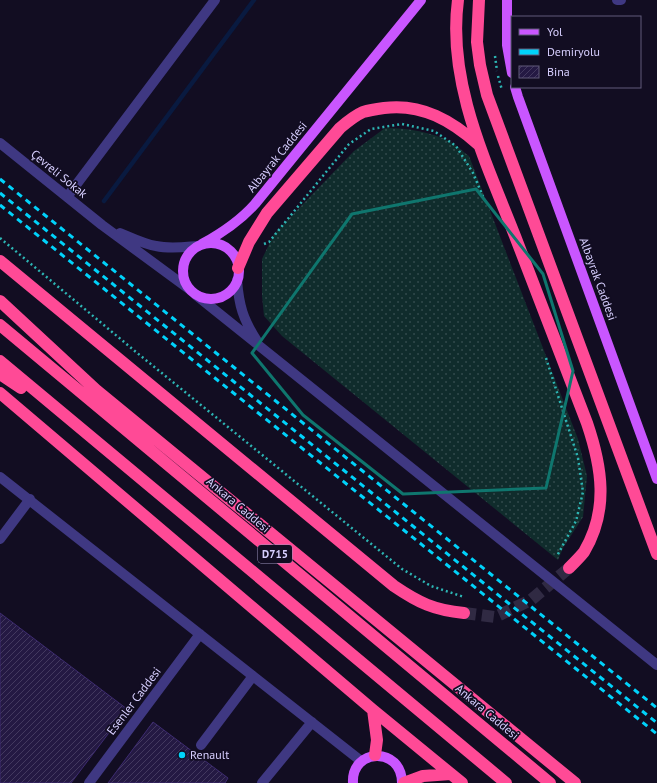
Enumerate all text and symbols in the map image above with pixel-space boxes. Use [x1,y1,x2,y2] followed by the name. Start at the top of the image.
[511,16,641,88] legend
[547,24,563,39] text: Yol
[547,44,600,59] text: Demiryolu
[547,64,570,79] text: Bina
[243,118,310,195] street label: Albayrak Caddesi
[28,146,91,201] street label: Çevreli Sokak
[577,235,620,322] street label: Albayrak Caddesi
[203,474,273,536] street label: Ankara Caddesi
[258,545,292,563] road number: D715
[103,664,164,738] street label: Esenler Caddesi
[452,681,522,743] street label: Ankara Caddesi
[190,747,229,762] place label: Renault
[177,750,187,760] marker: Renault

